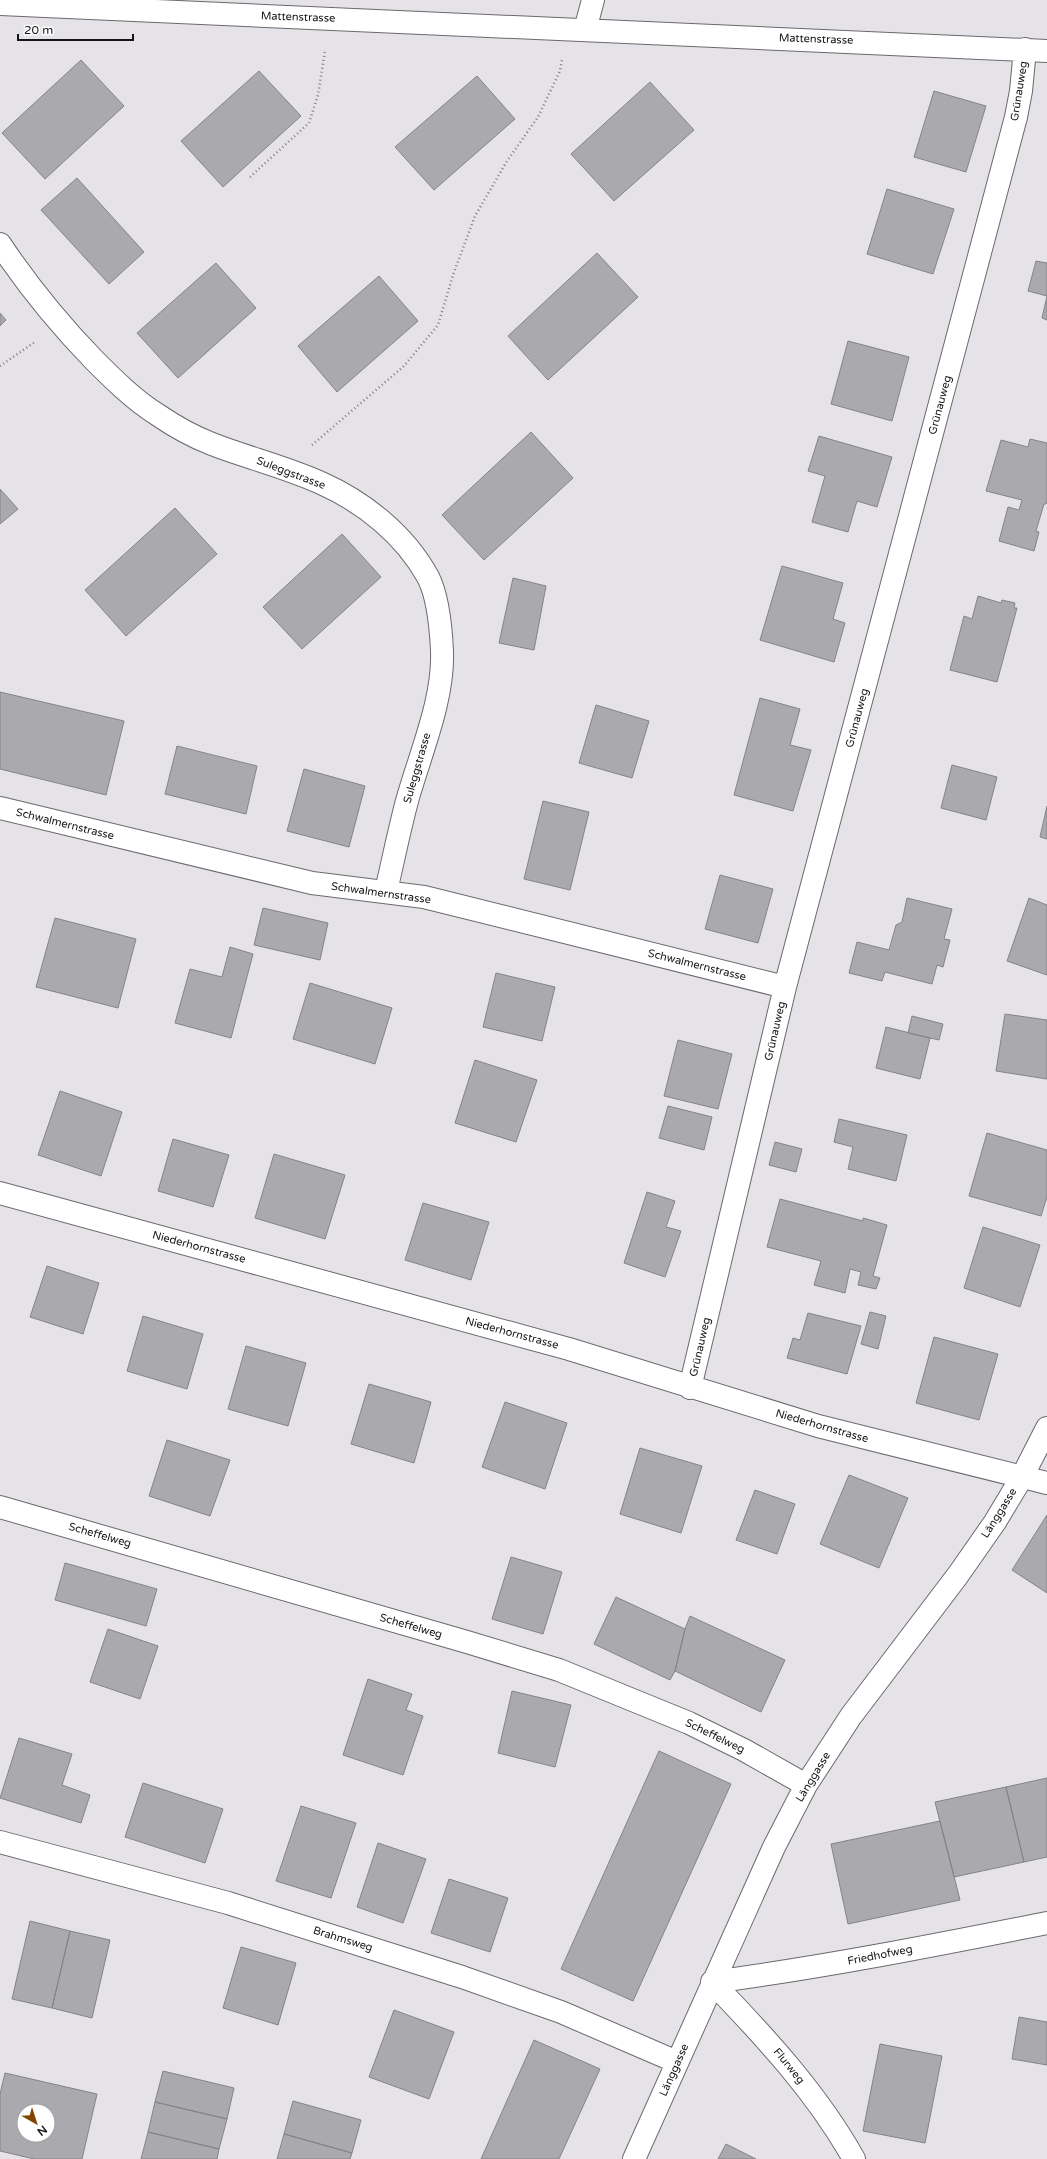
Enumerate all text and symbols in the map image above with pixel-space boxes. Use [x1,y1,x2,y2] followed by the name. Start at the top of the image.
[261,9,335,25] street label: Mattenstrasse
[18,16,133,42] scale bar
[24,23,53,37] text: 20 m
[779,31,853,47] street label: Mattenstrasse
[1008,60,1030,122] street label: Grünauweg
[926,374,954,436] street label: Grünauweg
[255,454,327,492] street label: Suleggstrasse
[843,687,871,749] street label: Grünauweg
[401,731,433,805] street label: Suleggstrasse
[15,806,115,842] street label: Schwalmernstrasse
[330,880,432,906] street label: Schwalmernstrasse
[647,947,747,983] street label: Schwalmernstrasse
[762,1000,788,1062] street label: Grünauweg
[151,1228,247,1266] street label: Niederhornstrasse
[464,1314,560,1352] street label: Niederhornstrasse
[687,1316,713,1378] street label: Grünauweg
[774,1407,870,1445] street label: Niederhornstrasse
[979,1486,1019,1540] street label: Länggasse
[67,1520,133,1550] street label: Scheffelweg
[378,1611,444,1641] street label: Scheffelweg
[683,1716,747,1756] street label: Scheffelweg
[793,1750,833,1804] street label: Länggasse
[312,1924,374,1954] street label: Brahmsweg
[846,1942,914,1968] street label: Friedhofweg
[657,2042,691,2098] street label: Länggasse
[771,2046,807,2086] street label: Flurweg
[16,2103,56,2143] north arrow
[34,2123,50,2138] text: N

